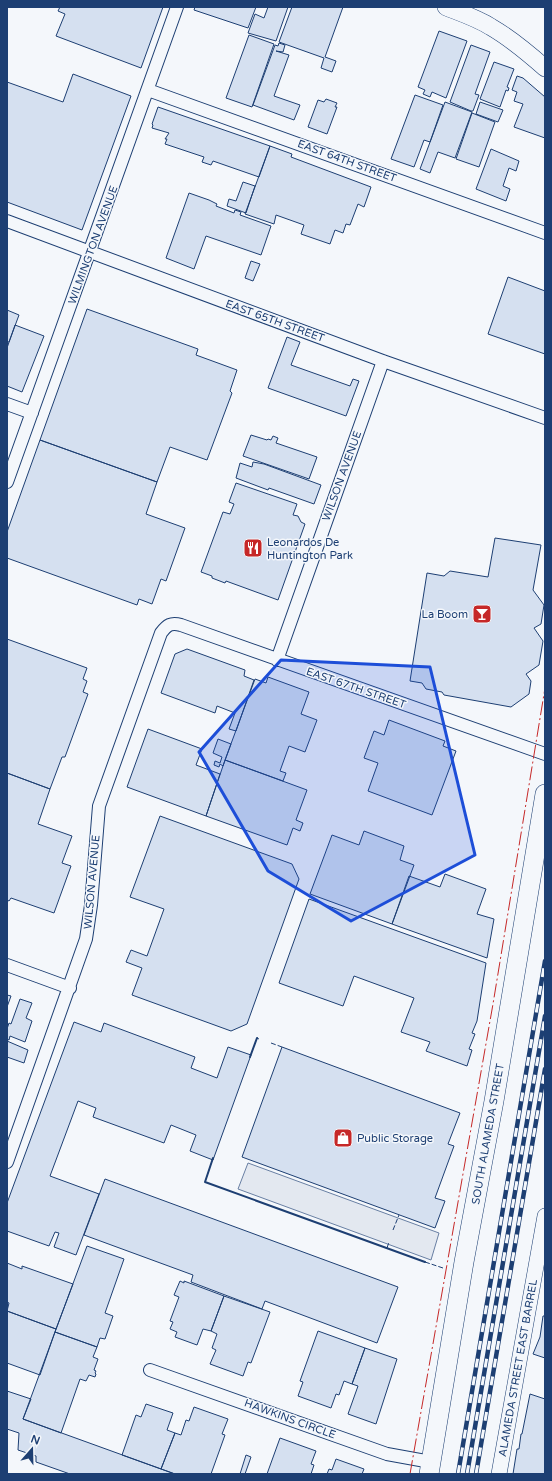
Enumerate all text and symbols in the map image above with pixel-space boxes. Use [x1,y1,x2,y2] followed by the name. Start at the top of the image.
[296,137,399,185] street label: EAST 64TH STREET
[65,184,121,306] street label: WILMINGTON AVENUE
[224,297,327,345] street label: EAST 65TH STREET
[320,429,364,523] street label: WILSON AVENUE
[267,536,353,562] place label: Leonardos De Huntington Park
[242,537,264,559] restaurant icon: Leonardos De Huntington Park
[471,603,493,625] bar icon: La Boom
[422,608,468,621] place label: La Boom
[304,665,408,711] street label: EAST 67TH STREET
[81,834,103,930] street label: WILSON AVENUE
[469,1062,507,1205] street label: SOUTH ALAMEDA STREET
[332,1127,354,1149] shop icon: Public Storage
[357,1132,433,1145] place label: Public Storage
[496,1278,540,1458] street label: ALAMEDA STREET EAST BARREL
[243,1396,337,1442] street label: HAWKINS CIRCLE
[12,1429,52,1469] north arrow
[29,1432,42,1448] text: N

